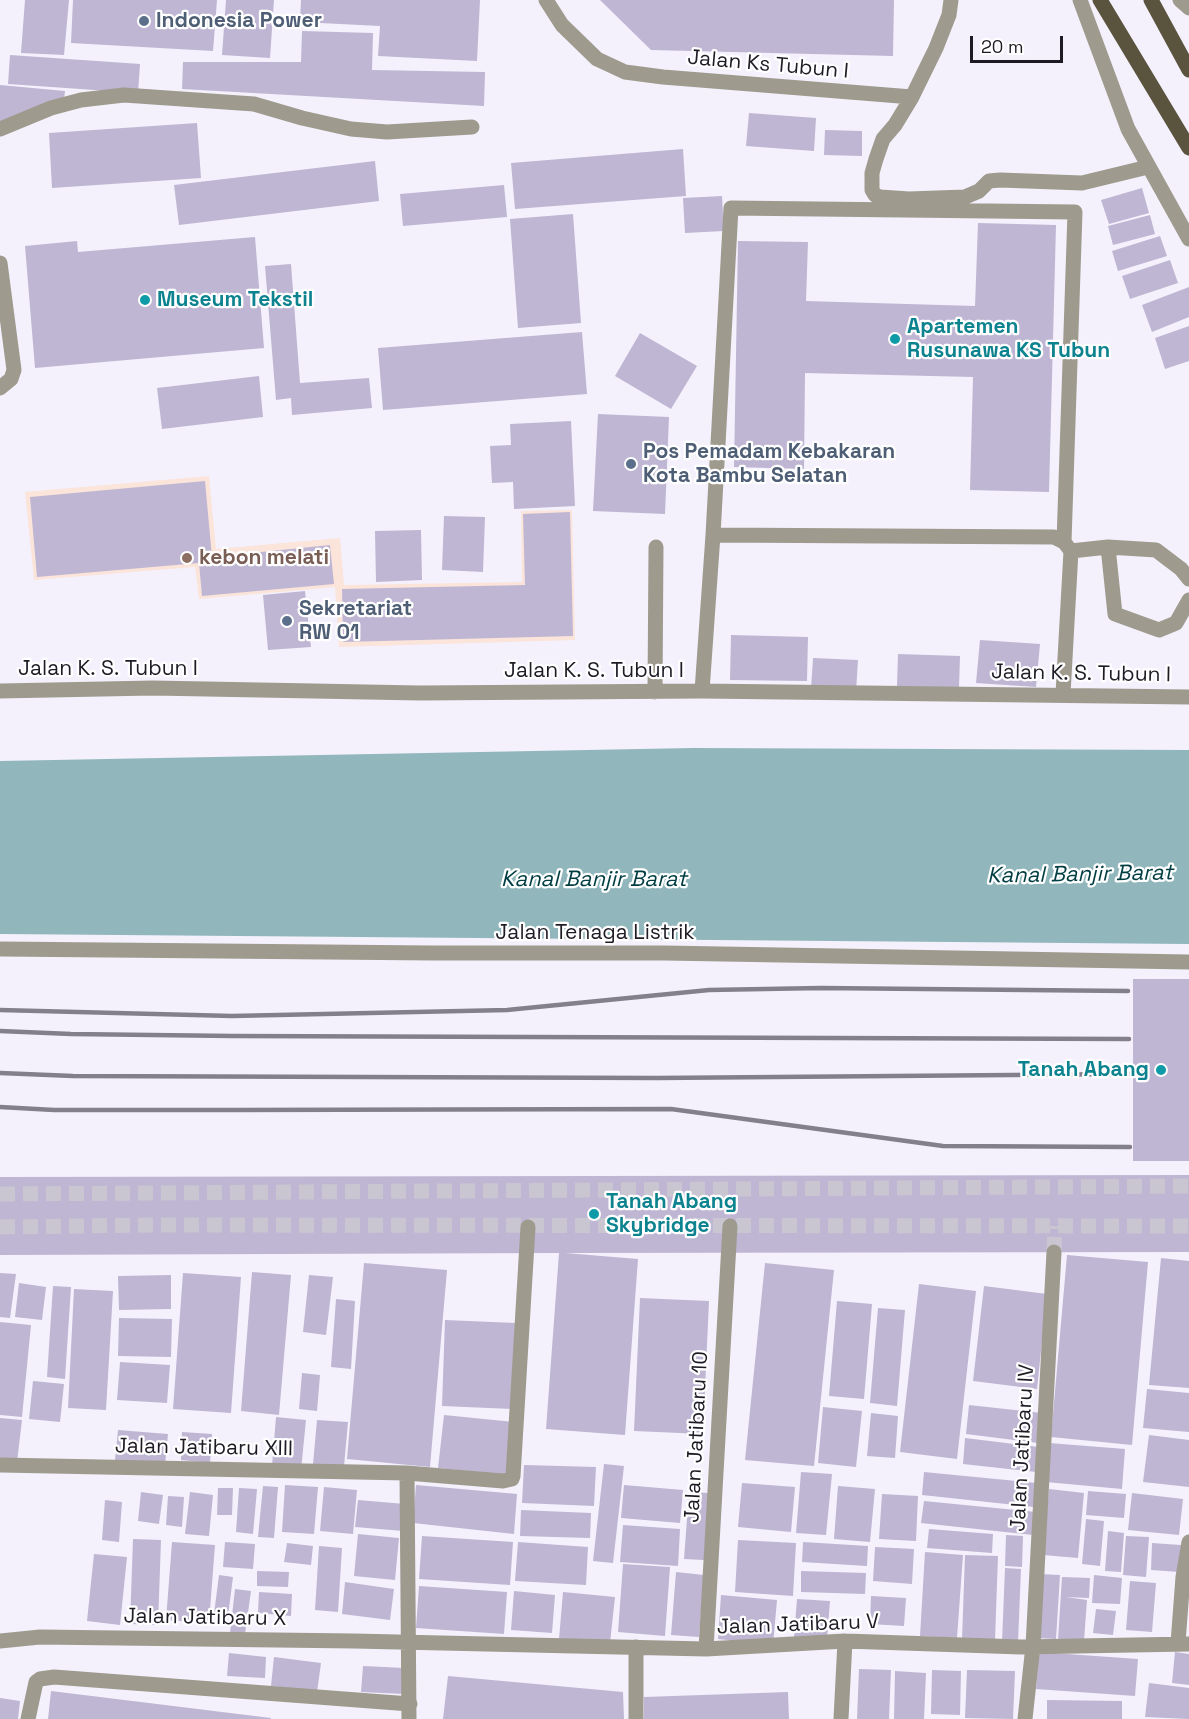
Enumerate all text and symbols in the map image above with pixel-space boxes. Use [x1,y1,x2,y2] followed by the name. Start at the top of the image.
[156,8,322,34] place label: Indonesia Power
[137,14,151,28] marker: Indonesia Power
[973,24,1066,62] scale bar
[981,35,1024,58] text: 20 m
[686,45,850,85] street label: Jalan Ks Tubun I
[157,287,313,313] place label: Museum Tekstil
[138,293,152,307] marker: Museum Tekstil
[907,314,1110,364] place label: Apartemen Rusunawa KS Tubun
[888,332,902,346] marker: Apartemen Rusunawa KS Tubun
[643,439,895,489] place label: Pos Pemadam Kebakaran Kota Bambu Selatan
[624,457,638,471] marker: Pos Pemadam Kebakaran Kota Bambu Selatan
[199,545,329,571] place label: kebon melati
[180,551,194,565] marker: kebon melati
[299,596,412,646] place label: Sekretariat RW 01
[280,614,294,628] marker: Sekretariat RW 01
[18,656,198,682] street label: Jalan K. S. Tubun I
[504,658,684,684] street label: Jalan K. S. Tubun I
[991,660,1171,688] street label: Jalan K. S. Tubun I
[987,860,1173,890] water label: Kanal Banjir Barat
[501,867,687,893] water label: Kanal Banjir Barat
[495,920,695,946] street label: Jalan Tenaga Listrik
[1018,1057,1149,1083] place label: Tanah Abang
[1154,1063,1168,1077] marker: Tanah Abang
[606,1189,737,1239] place label: Tanah Abang Skybridge
[587,1207,601,1221] marker: Tanah Abang Skybridge
[680,1351,714,1523] street label: Jalan Jatibaru 10
[1006,1364,1040,1532] street label: Jalan Jatibaru IV
[115,1434,293,1462] street label: Jalan Jatibaru XIII
[123,1604,287,1632] street label: Jalan Jatibaru X
[716,1610,880,1640] street label: Jalan Jatibaru V

